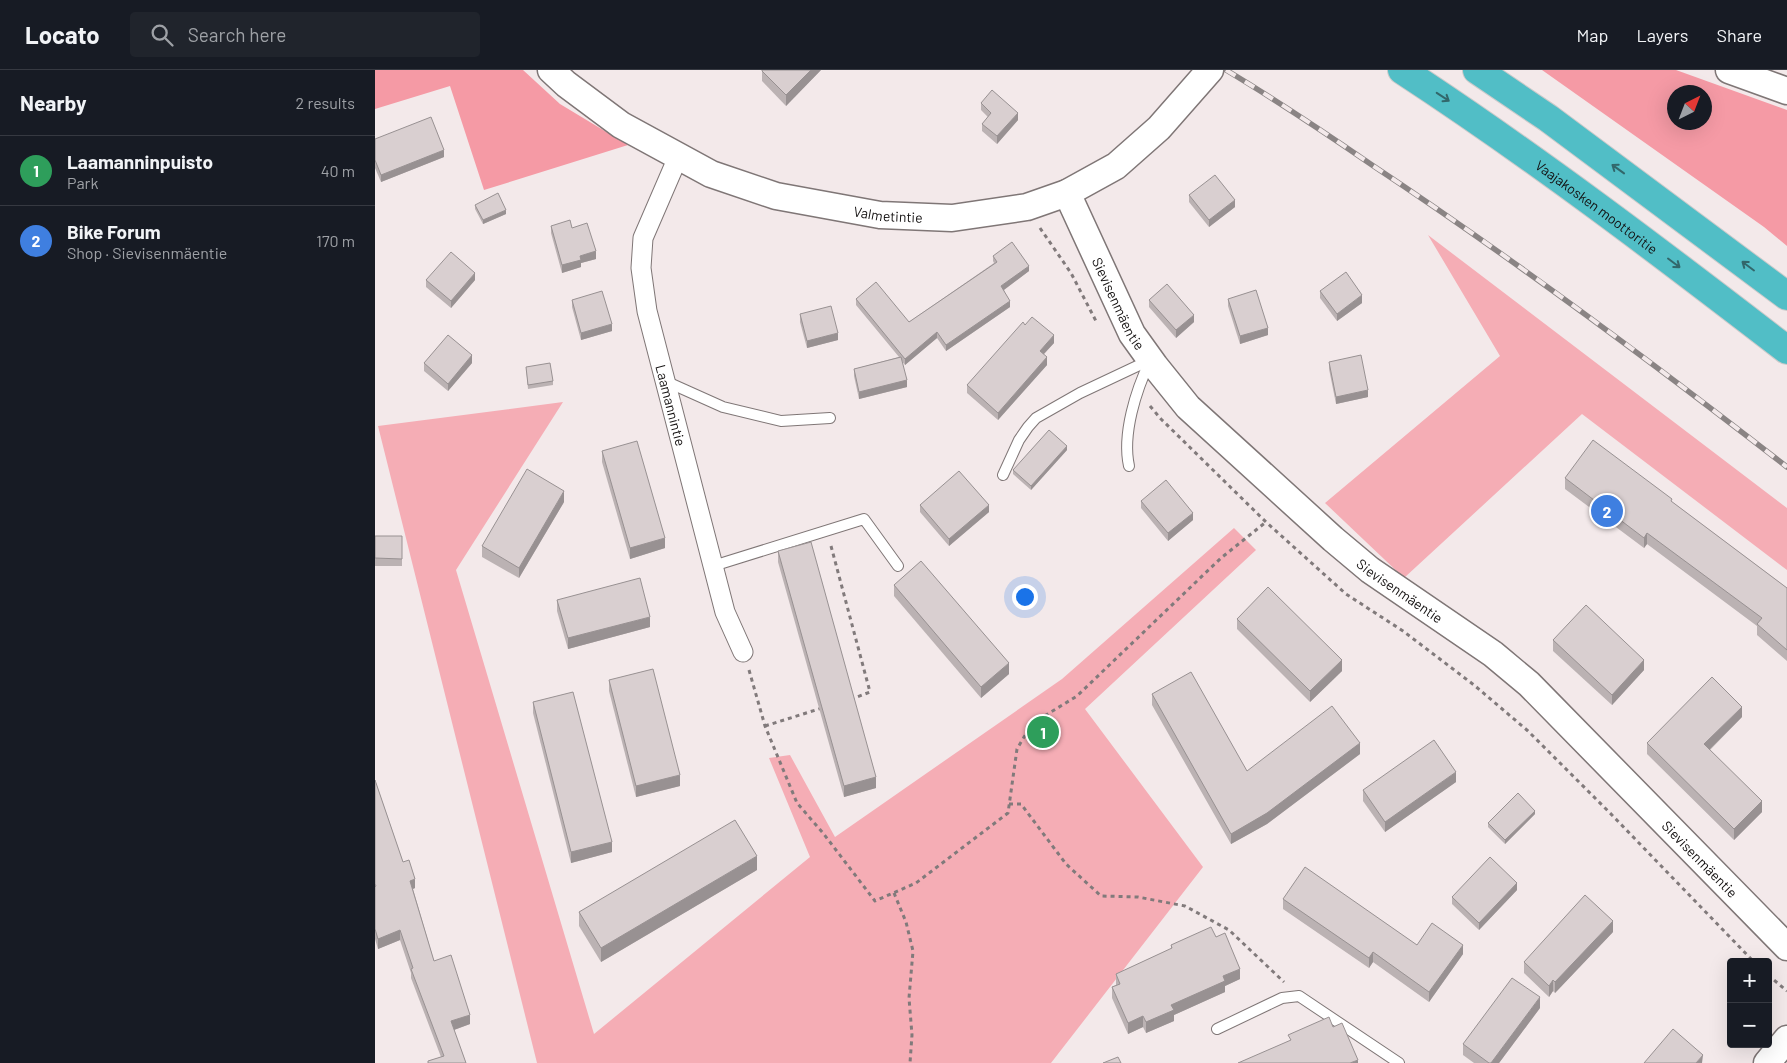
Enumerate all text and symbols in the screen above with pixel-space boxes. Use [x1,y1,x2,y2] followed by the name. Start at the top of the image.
[130,12,480,57] search box
[25,20,100,49] text: Locato
[148,21,176,49] icon: search
[188,23,286,46] text: Search here
[1576,24,1608,46] text: Map
[1636,24,1689,46] text: Layers
[1717,24,1762,46] text: Share
[1667,85,1712,130] north arrow
[20,90,86,115] text: Nearby
[1435,92,1449,102] one-way arrow
[296,93,355,112] text: 2 results
[67,150,213,173] text: Laamanninpuisto
[1533,156,1661,257] street label: Vaajakosken moottoritie
[33,161,39,180] text: 1
[321,161,355,180] text: 40 m
[1612,164,1625,175] one-way arrow
[67,173,98,192] text: Park
[852,202,923,225] street label: Valmetintie
[67,220,161,243] text: Bike Forum
[32,231,40,250] text: 2
[316,231,355,250] text: 170 m
[67,243,227,262] text: Shop · Sievisenmäentie
[1089,254,1149,353] street label: Sievisenmäentie
[1667,258,1680,269] one-way arrow
[1741,261,1755,271] one-way arrow
[653,363,690,448] street label: Laamannintie
[1591,492,1623,530] pin: 2
[1354,554,1446,626] street label: Sievisenmäentie
[1012,584,1038,610] your location
[1027,713,1059,751] pin: 1
[1659,817,1742,901] street label: Sievisenmäentie
[1727,958,1772,1048] map controls
[1727,958,1772,1003] button: +
[1727,1003,1772,1048] button: −

